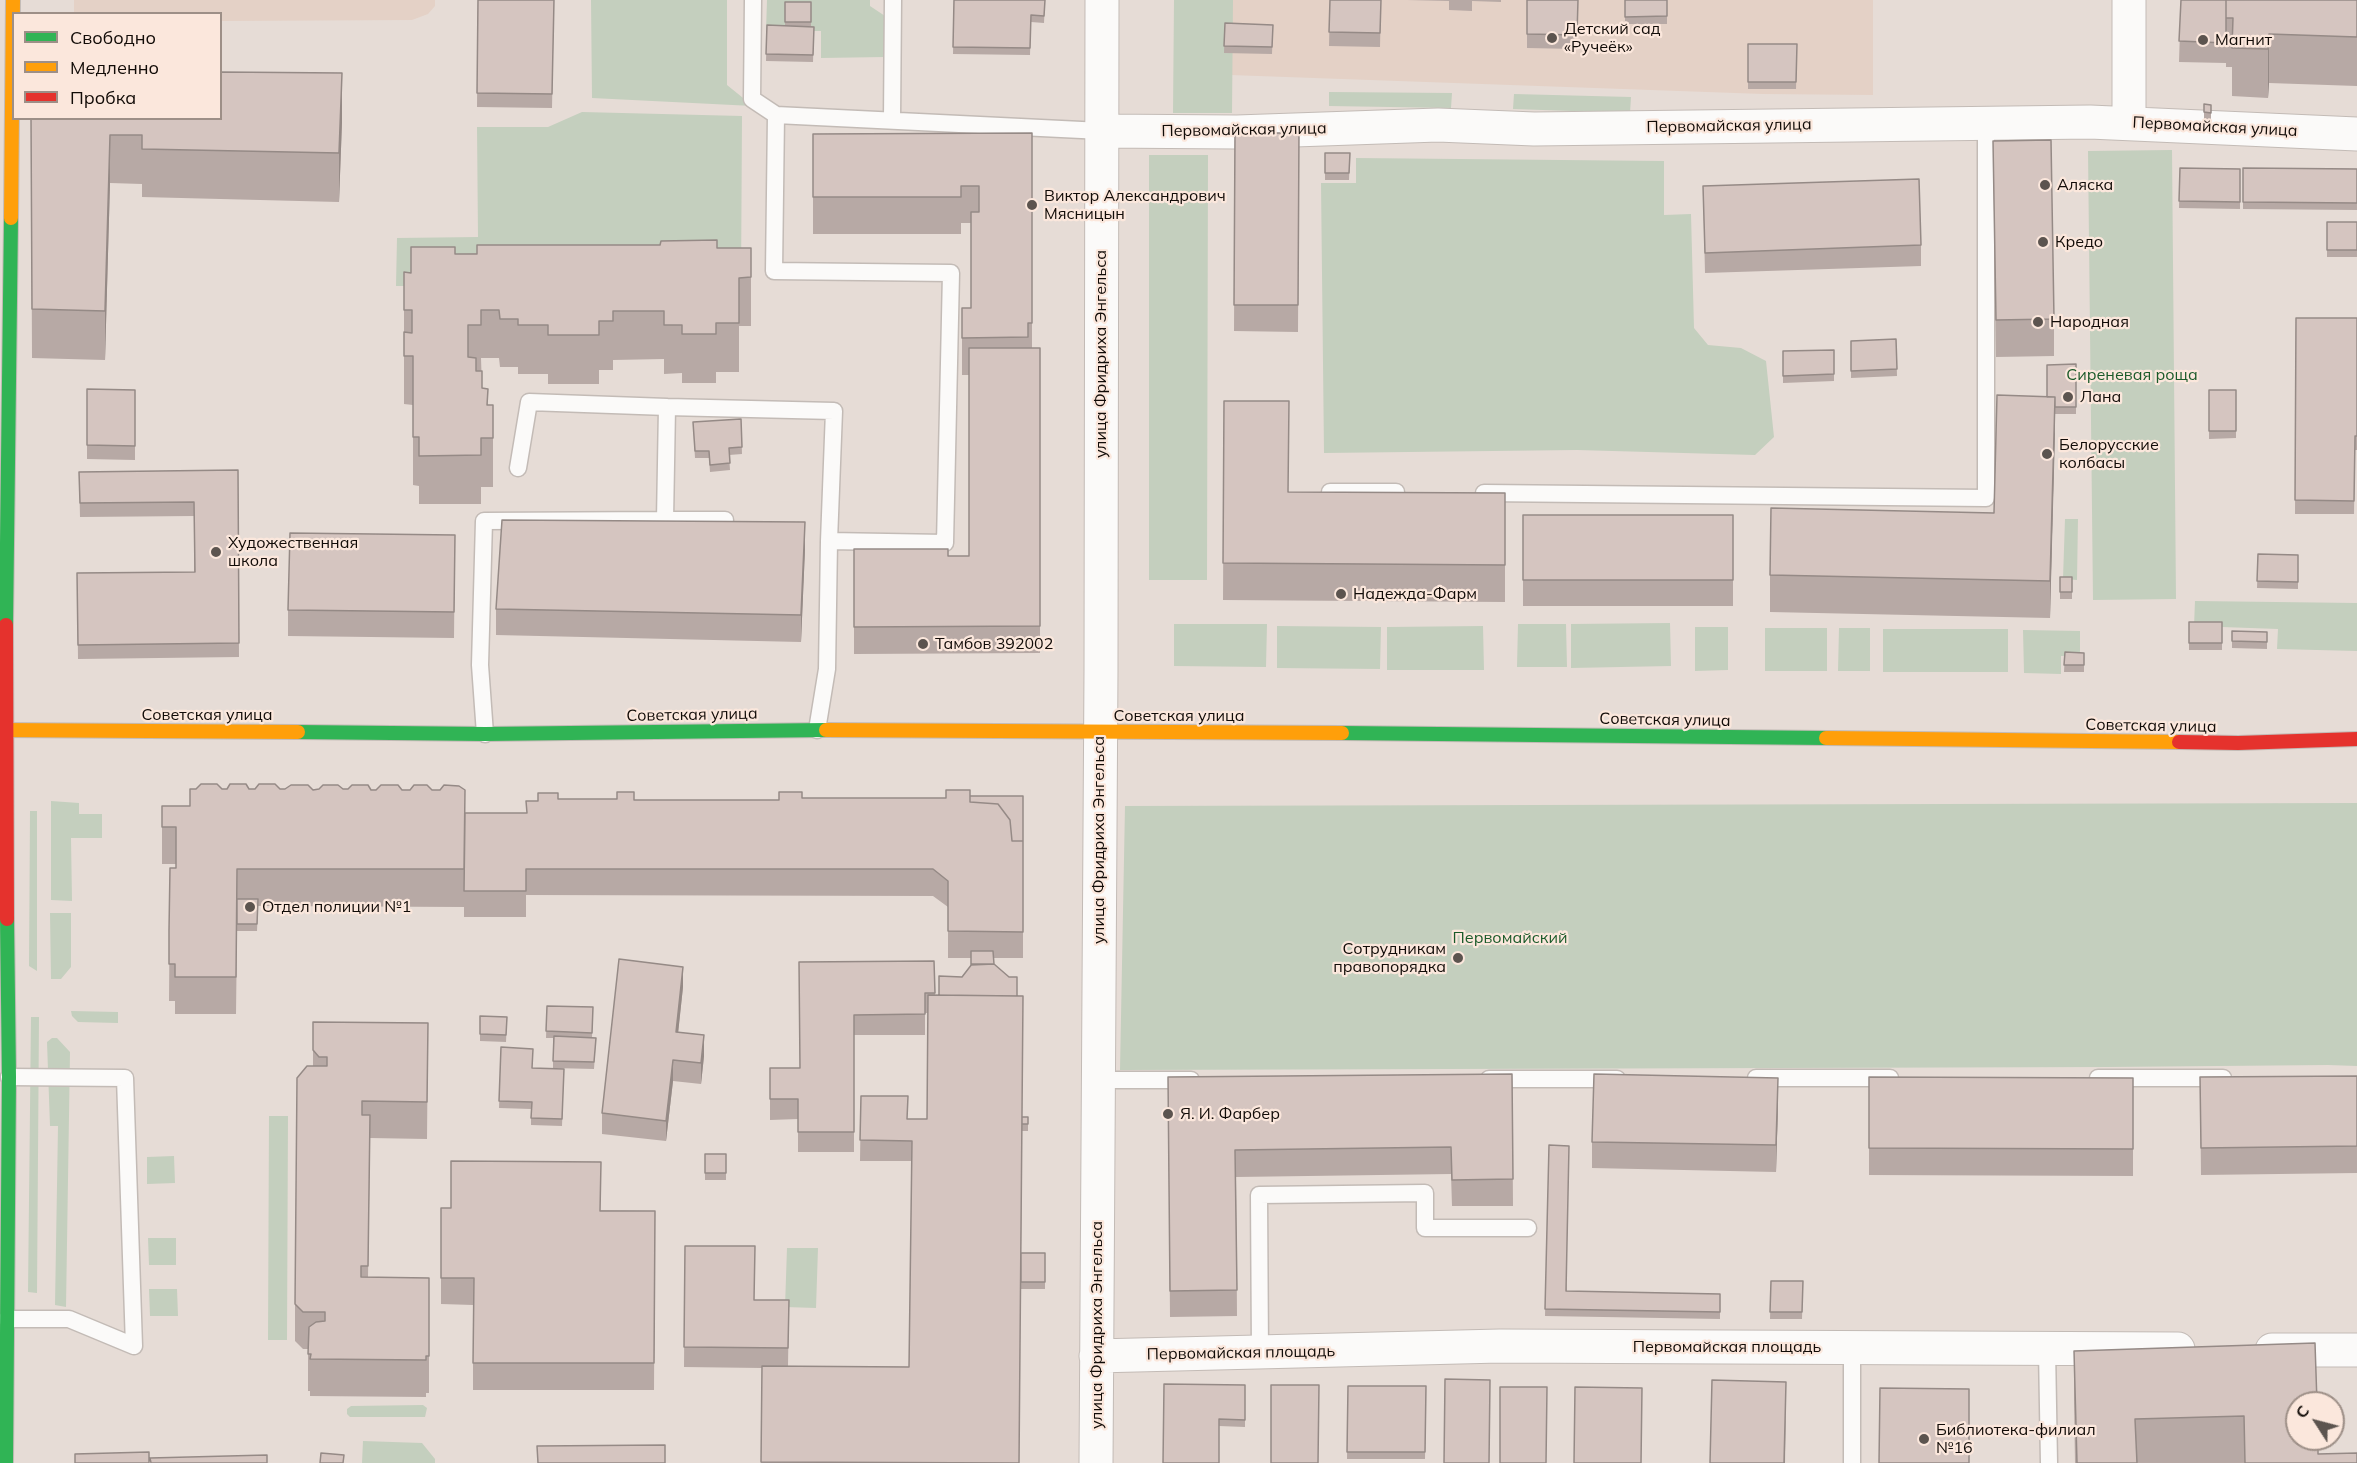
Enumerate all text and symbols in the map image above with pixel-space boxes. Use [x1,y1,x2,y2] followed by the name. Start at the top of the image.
[12,12,222,120] legend
[1564,19,1660,57] place label: Детский сад «Ручеёк»
[70,26,156,49] text: Свободно
[2215,30,2272,50] place label: Магнит
[1545,31,1559,45] marker: Детский сад «Ручеёк»
[2196,33,2210,47] marker: Магнит
[70,56,159,79] text: Медленно
[70,86,136,109] text: Пробка
[2132,113,2298,141] street label: Первомайская улица
[1646,115,1812,137] street label: Первомайская улица
[1161,119,1327,141] street label: Первомайская улица
[2057,175,2113,195] place label: Аляска
[2038,178,2052,192] marker: Аляска
[1044,186,1226,224] place label: Виктор Александрович Мясницын
[1025,198,1039,212] marker: Виктор Александрович Мясницын
[2055,232,2103,252] place label: Кредо
[2036,235,2050,249] marker: Кредо
[1091,250,1111,458] street label: улица Фридриха Энгельса
[2050,312,2129,332] place label: Народная
[2031,315,2045,329] marker: Народная
[2066,365,2198,385] park label: Сиреневая роща
[2080,387,2121,407] place label: Лана
[2061,390,2075,404] marker: Лана
[2059,435,2159,473] place label: Белорусские колбасы
[2040,447,2054,461] marker: Белорусские колбасы
[228,533,358,571] place label: Художественная школа
[209,545,223,559] marker: Художественная школа
[1353,584,1477,604] place label: Надежда-Фарм
[1334,587,1348,601] marker: Надежда-Фарм
[935,634,1053,654] place label: Тамбов 392002
[916,637,930,651] marker: Тамбов 392002
[626,704,758,726] street label: Советская улица
[141,705,273,725] street label: Советская улица
[1113,706,1245,726] street label: Советская улица
[1599,709,1731,731] street label: Советская улица
[2085,715,2217,737] street label: Советская улица
[1089,736,1109,944] street label: улица Фридриха Энгельса
[262,897,411,917] place label: Отдел полиции №1
[243,900,257,914] marker: Отдел полиции №1
[1453,928,1567,948] park label: Первомайский
[1333,939,1446,977] place label: Сотрудникам правопорядка
[1451,951,1465,965] marker: Сотрудникам правопорядка
[1180,1104,1280,1124] place label: Я. И. Фарбер
[1161,1107,1175,1121] marker: Я. И. Фарбер
[1087,1221,1107,1429] street label: улица Фридриха Энгельса
[1633,1337,1821,1357] street label: Первомайская площадь
[1147,1342,1335,1364] street label: Первомайская площадь
[2285,1391,2345,1451] north arrow
[2291,1401,2313,1422] text: С
[1936,1420,2096,1458] place label: Библиотека-филиал №16
[1917,1432,1931,1446] marker: Библиотека-филиал №16

